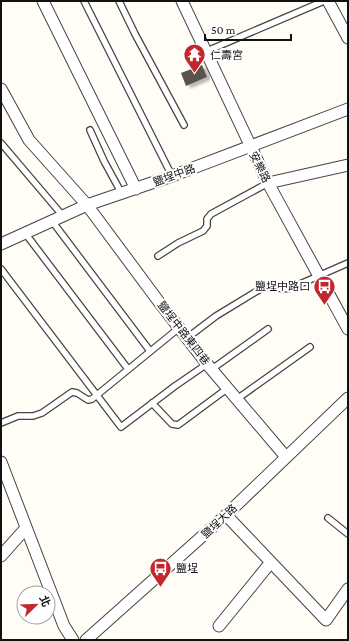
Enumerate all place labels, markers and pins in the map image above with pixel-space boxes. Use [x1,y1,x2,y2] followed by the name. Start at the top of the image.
[181,42,207,75] temple icon: 仁壽宮
[210,49,243,61] place label: 仁壽宮
[312,273,338,306] bus stop icon: 鹽埕中路口
[255,280,310,292] place label: 鹽埕中路口
[148,555,174,588] bus stop icon: 鹽埕
[176,562,198,574] place label: 鹽埕

